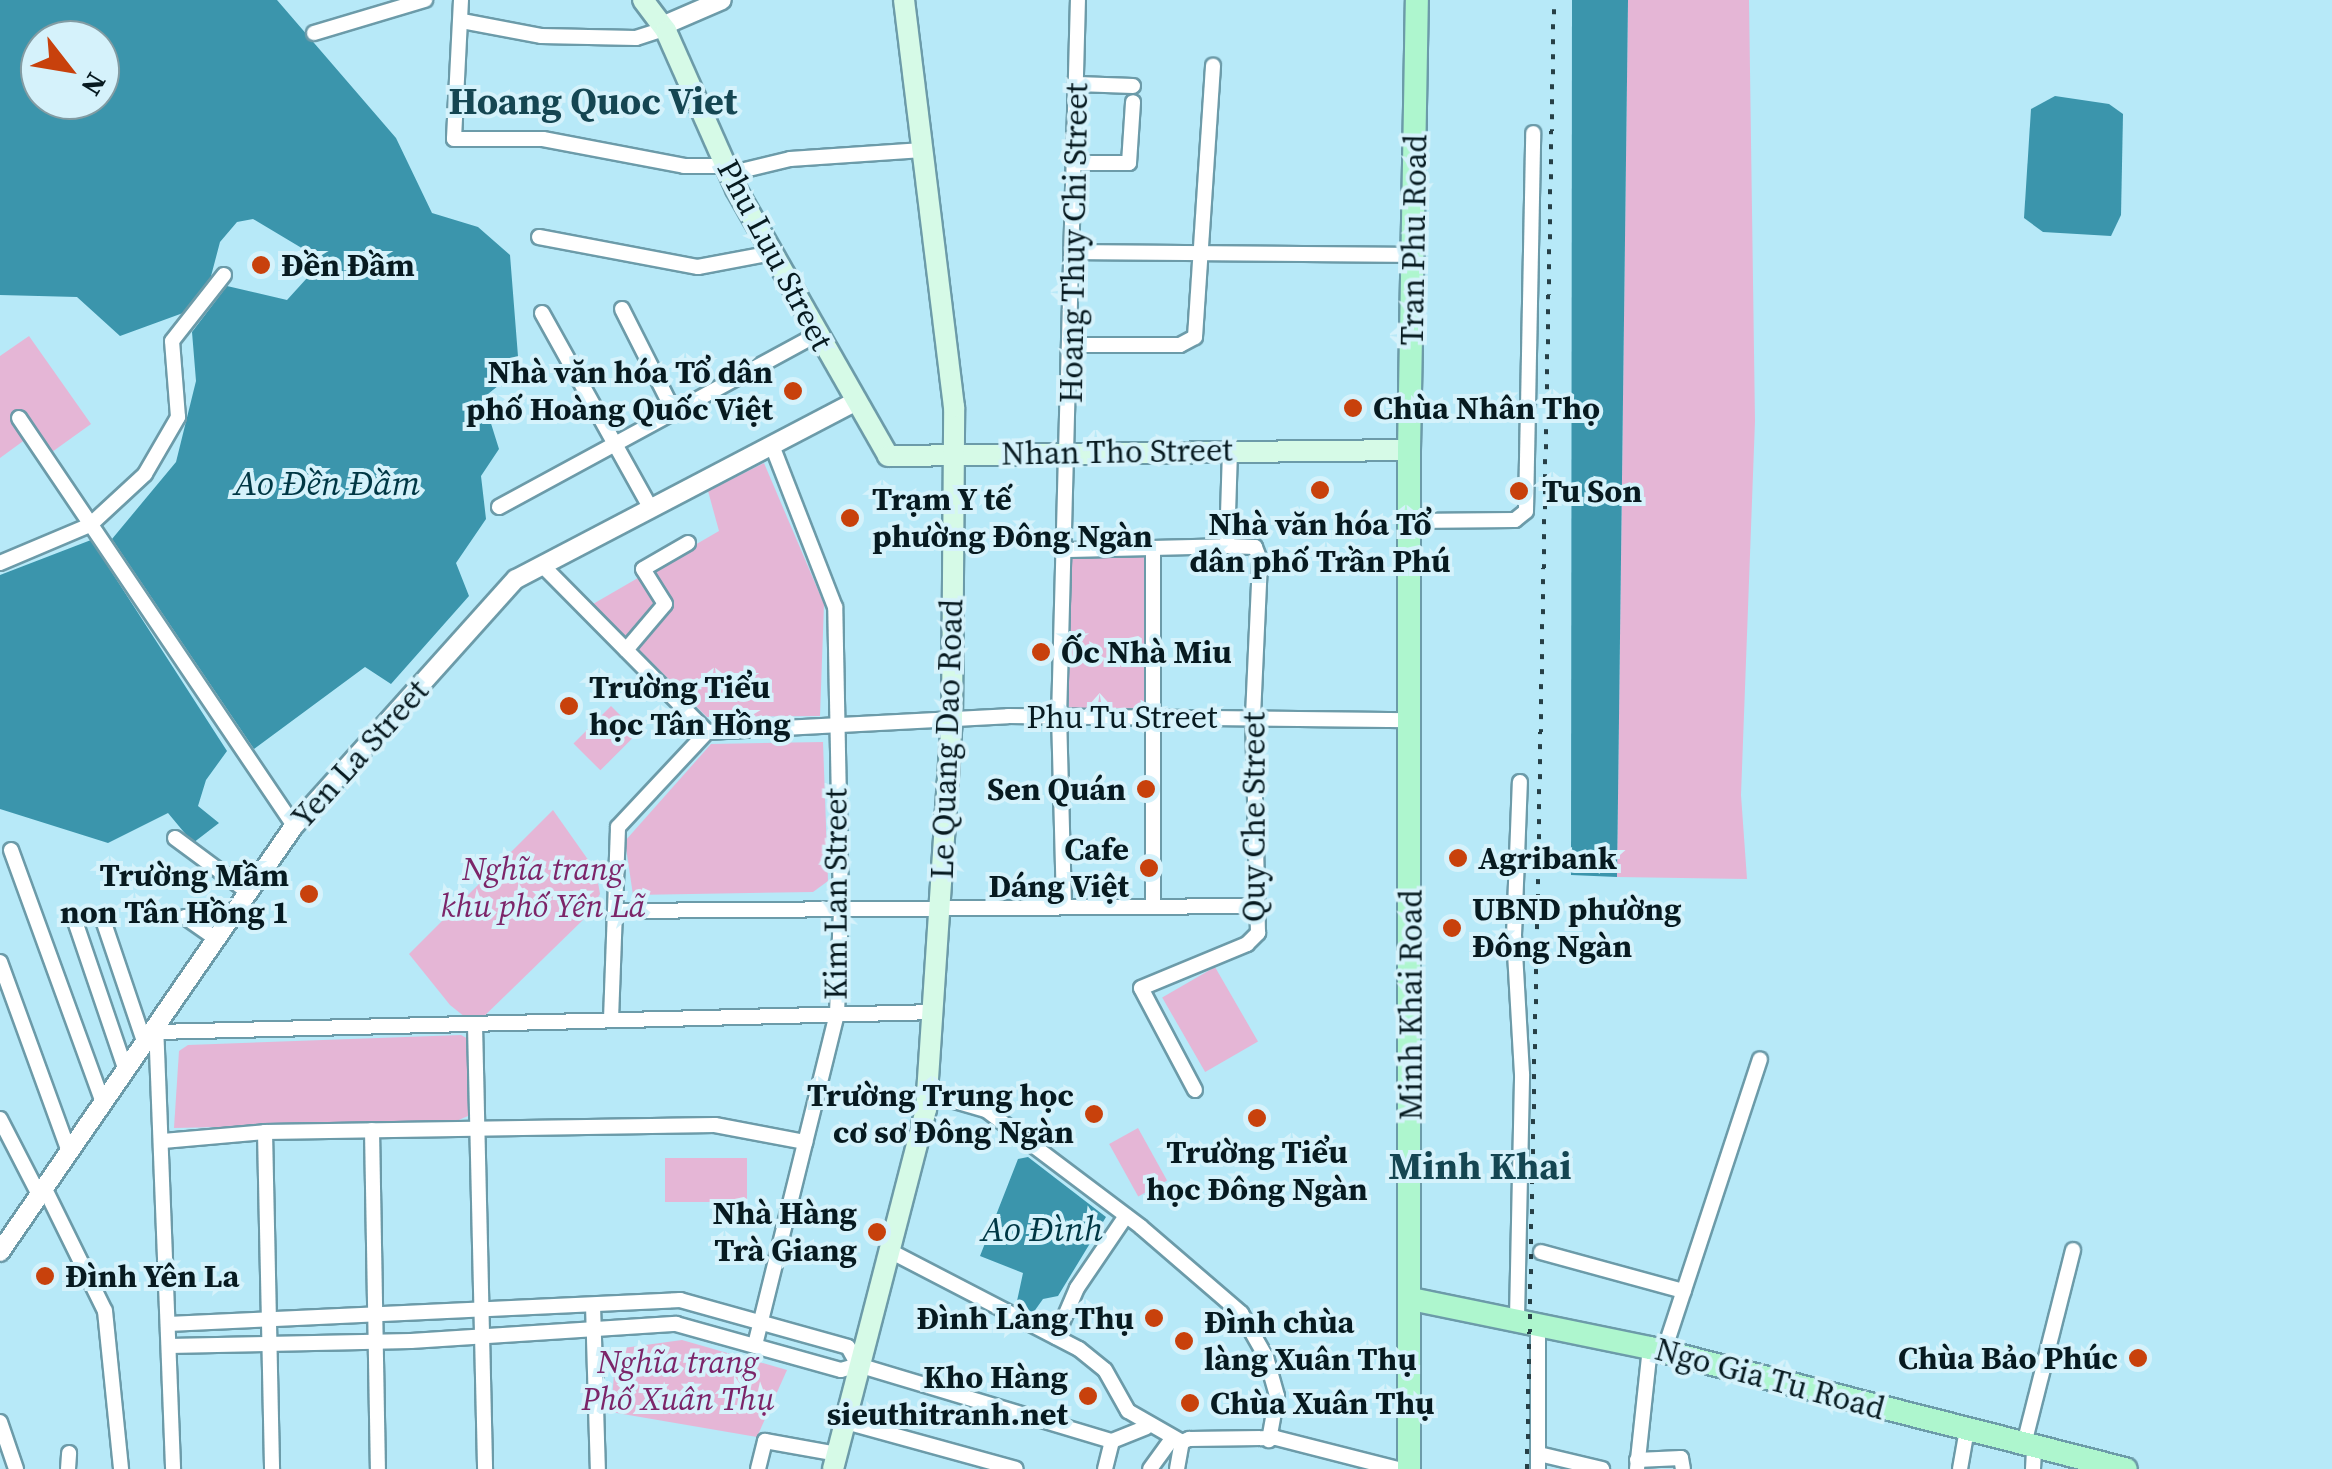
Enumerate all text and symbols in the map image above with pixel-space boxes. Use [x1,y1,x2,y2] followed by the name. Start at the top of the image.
[20,20,120,120] north arrow
[72,66,116,103] text: N
[448,79,738,125] district label: Hoang Quoc Viet
[1052,82,1096,404] street label: Hoang Thuy Chi Street
[1393,134,1435,346] street label: Tran Phu Road
[709,153,841,357] street label: Phu Luu Street
[281,246,415,284] place label: Đền Đầm
[250,254,272,276] marker: Đền Đầm
[465,354,773,429] place label: Nhà văn hóa Tổ dân phố Hoàng Quốc Việt
[782,380,804,402] marker: Nhà văn hóa Tổ dân phố Hoàng Quốc Việt
[1373,389,1600,427] place label: Chùa Nhân Thọ
[1342,397,1364,419] marker: Chùa Nhân Thọ
[1001,431,1233,473] street label: Nhan Tho Street
[234,462,420,504] water label: Ao Đền Đầm
[1542,472,1642,510] place label: Tu Son
[1506,478,1532,504] marker: Tu Son
[1309,479,1331,501] marker: Nhà văn hóa Tổ dân phố Trần Phú
[872,481,1153,556] place label: Trạm Y tế phường Đông Ngàn
[837,505,863,531] marker: Trạm Y tế phường Đông Ngàn
[1189,506,1451,581] place label: Nhà văn hóa Tổ dân phố Trần Phú
[923,598,971,880] street label: Le Quang Dao Road
[1061,633,1232,671] place label: Ốc Nhà Miu
[1030,641,1052,663] marker: Ốc Nhà Miu
[589,669,791,744] place label: Trường Tiểu học Tân Hồng
[283,672,437,836] street label: Yen La Street
[558,695,580,717] marker: Trường Tiểu học Tân Hồng
[1026,698,1218,736] street label: Phu Tu Street
[1235,712,1273,922] street label: Quy Che Street
[987,770,1126,808] place label: Sen Quán
[1135,778,1157,800] marker: Sen Quán
[817,788,855,1000] street label: Kim Lan Street
[988,831,1129,906] place label: Cafe Dáng Việt
[1478,839,1617,877] place label: Agribank
[1447,847,1469,869] marker: Agribank
[440,851,646,926] park label: Nghĩa trang khu phố Yên Lã
[60,857,289,932] place label: Trường Mầm non Tân Hồng 1
[1138,857,1160,879] marker: Cafe Dáng Việt
[298,883,320,905] marker: Trường Mầm non Tân Hồng 1
[1392,890,1430,1120] street label: Minh Khai Road
[1472,891,1681,966] place label: UBND phường Đông Ngàn
[1441,917,1463,939] marker: UBND phường Đông Ngàn
[807,1077,1074,1152] place label: Trường Trung học cơ sơ Đông Ngàn
[1083,1103,1105,1125] marker: Trường Trung học cơ sơ Đông Ngàn
[1246,1107,1268,1129] marker: Trường Tiểu học Đông Ngàn
[1146,1134,1368,1209] place label: Trường Tiểu học Đông Ngàn
[1389,1144,1571,1190] district label: Minh Khai
[712,1195,857,1270] place label: Nhà Hàng Trà Giang
[981,1208,1103,1250] water label: Ao Đình
[866,1221,888,1243] marker: Nhà Hàng Trà Giang
[65,1257,240,1295] place label: Đình Yên La
[34,1265,56,1287] marker: Đình Yên La
[916,1299,1134,1337] place label: Đình Làng Thụ
[1204,1304,1417,1379] place label: Đình chùa làng Xuân Thụ
[1143,1307,1165,1329] marker: Đình Làng Thụ
[1173,1330,1195,1352] marker: Đình chùa làng Xuân Thụ
[1651,1330,1889,1428] street label: Ngo Gia Tu Road
[1898,1339,2118,1377] place label: Chùa Bảo Phúc
[581,1344,775,1419] park label: Nghĩa trang Phố Xuân Thụ
[2127,1347,2149,1369] marker: Chùa Bảo Phúc
[827,1359,1068,1434] place label: Kho Hàng sieuthitranh.net
[1210,1384,1435,1422] place label: Chùa Xuân Thụ
[1077,1385,1099,1407] marker: Kho Hàng sieuthitranh.net
[1179,1392,1201,1414] marker: Chùa Xuân Thụ

